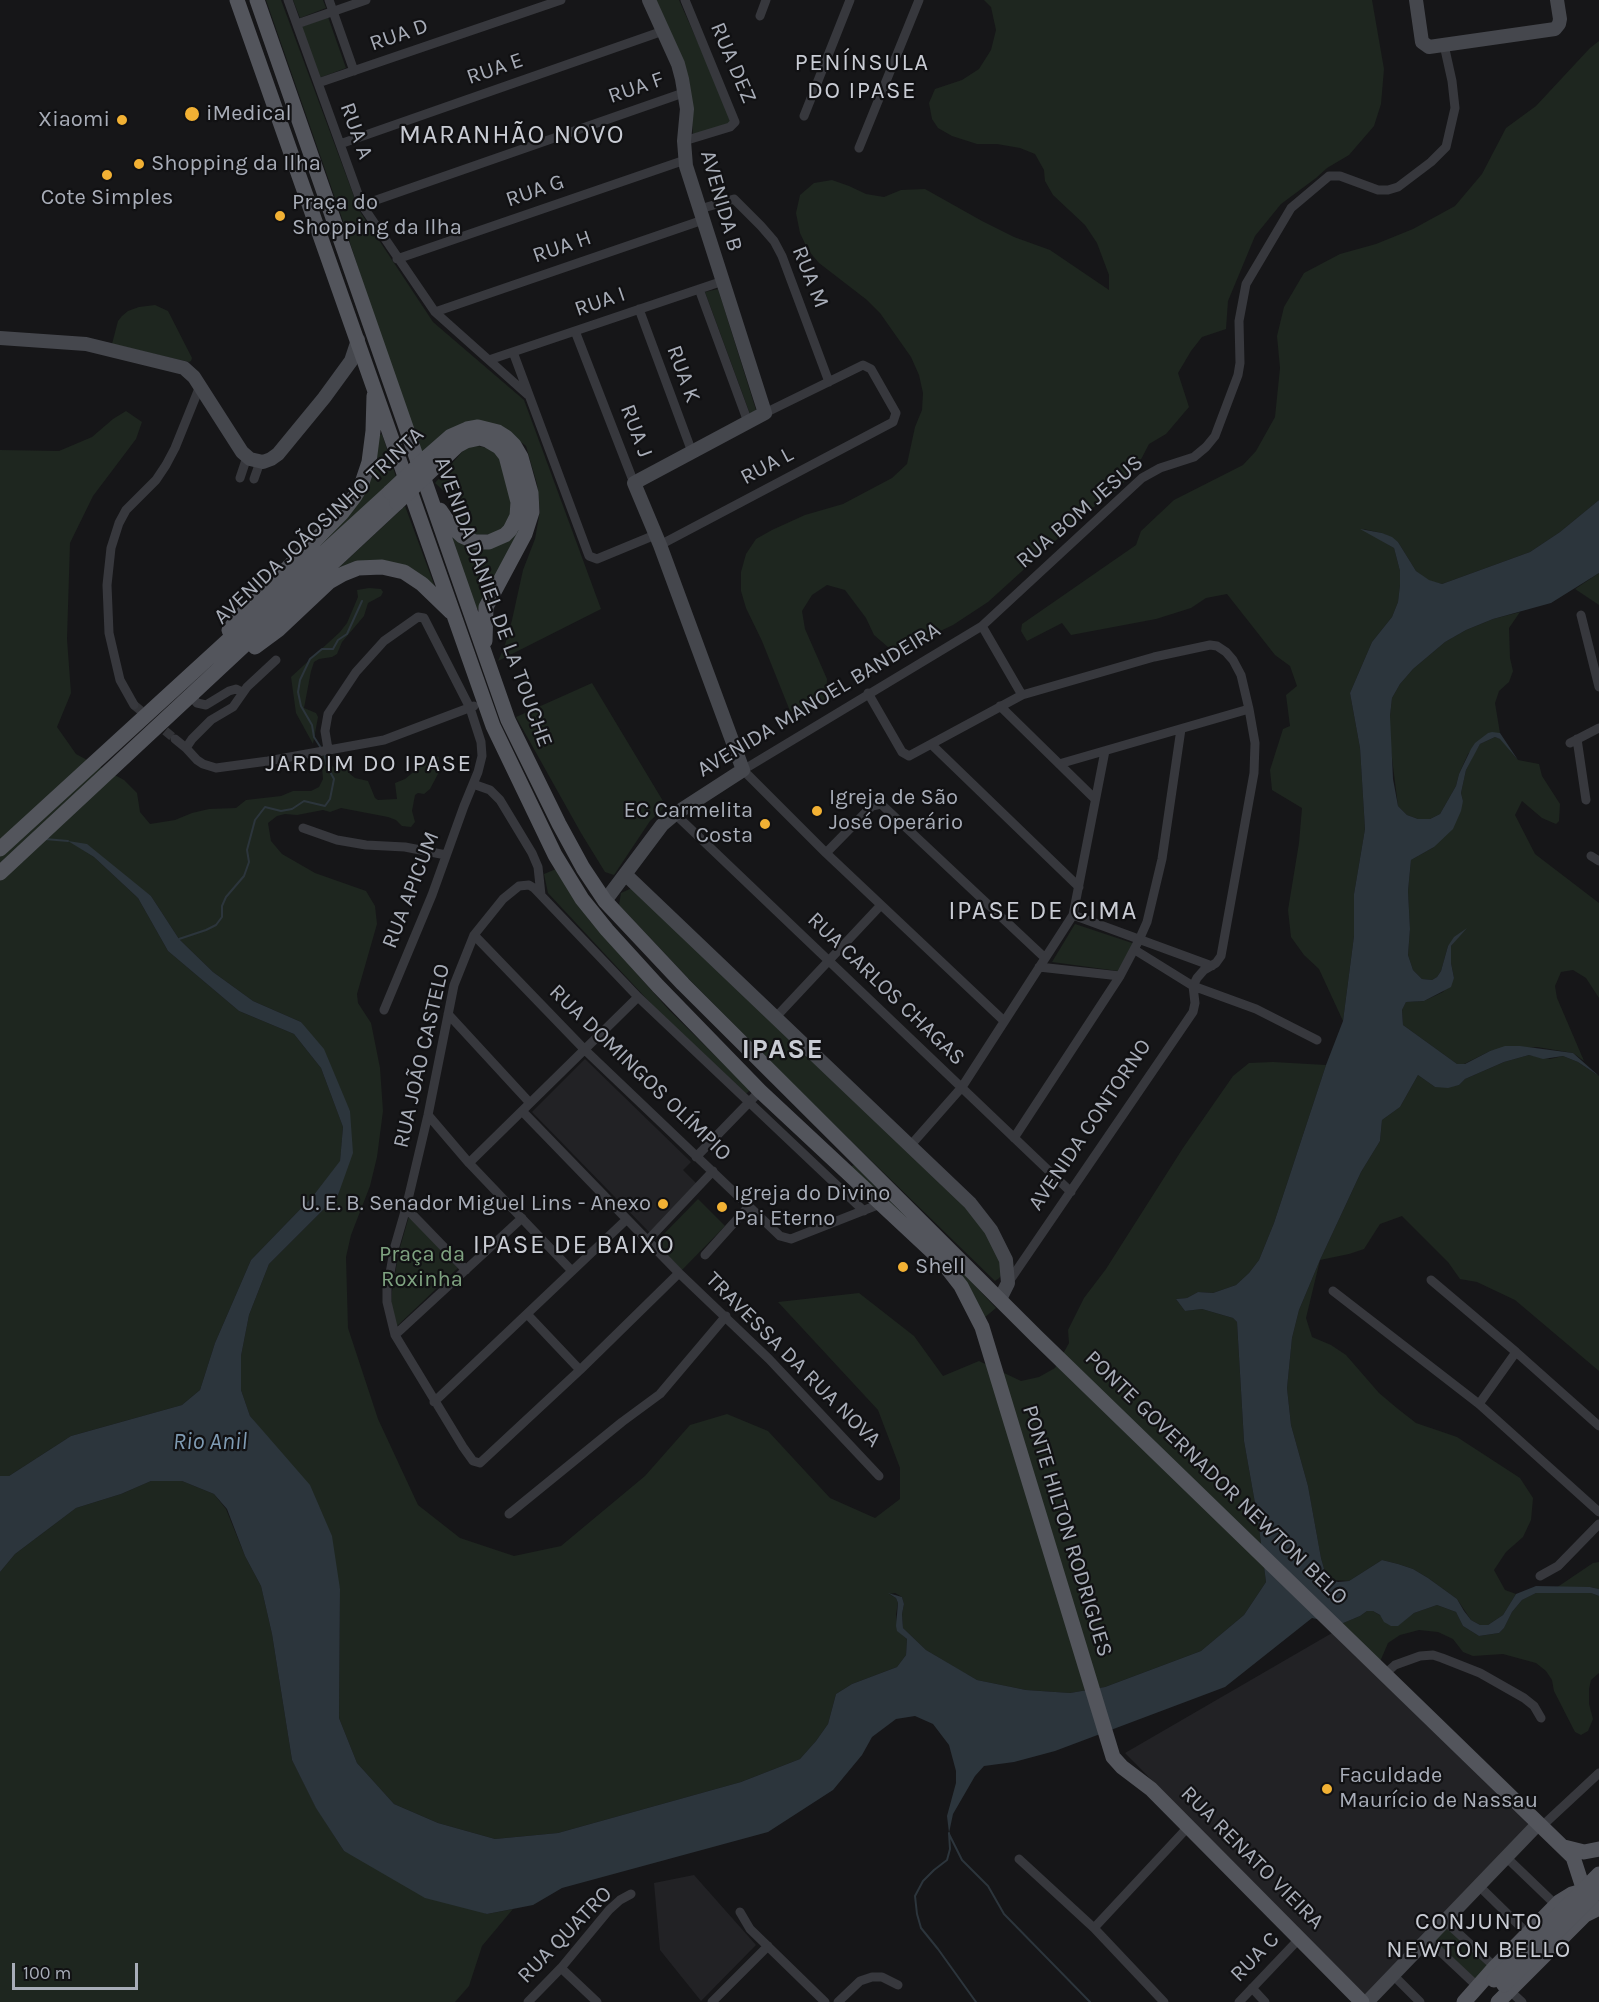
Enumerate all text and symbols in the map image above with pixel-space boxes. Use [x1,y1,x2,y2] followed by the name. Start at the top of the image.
[366,13,432,57] street label: RUA D
[704,18,762,108] street label: RUA DEZ
[463,47,527,91] street label: RUA E
[794,49,930,105] district label: PENÍNSULA DO IPASE
[605,66,667,110] street label: RUA F
[334,99,378,163] street label: RUA A
[206,101,292,127] place label: iMedical
[183,105,201,123] marker: iMedical
[38,107,110,133] place label: Xiaomi
[115,113,129,127] marker: Xiaomi
[399,120,625,152] district label: MARANHÃO NOVO
[694,147,748,255] street label: AVENIDA B
[151,151,321,177] place label: Shopping da Ilha
[132,157,146,171] marker: Shopping da Ilha
[100,168,114,182] marker: Cote Simples
[502,169,568,213] street label: RUA G
[41,185,173,211] place label: Cote Simples
[292,190,462,242] place label: Praça do Shopping da Ilha
[273,209,287,223] marker: Praça do Shopping da Ilha
[529,225,595,269] street label: RUA H
[786,242,834,312] street label: RUA M
[571,281,629,323] street label: RUA I
[660,342,706,406] street label: RUA K
[614,401,658,461] street label: RUA J
[209,422,429,630] street label: AVENIDA JOÃOSINHO TRINTA
[736,441,798,491] street label: RUA L
[1011,450,1149,574] street label: RUA BOM JESUS
[428,453,558,751] street label: AVENIDA DANIEL DE LA TOUCHE
[693,617,945,783] street label: AVENIDA MANOEL BANDEIRA
[265,750,473,778] district label: JARDIM DO IPASE
[829,785,963,836] place label: Igreja de São José Operário
[623,798,753,849] place label: EC Carmelita Costa
[810,804,824,818] marker: Igreja de São José Operário
[758,817,772,831] marker: EC Carmelita Costa
[377,828,445,952] street label: RUA APICUM
[948,896,1138,928] district label: IPASE DE CIMA
[802,907,970,1071] street label: RUA CARLOS CHAGAS
[388,961,456,1151] street label: RUA JOÃO CASTELO
[543,979,737,1167] street label: RUA DOMINGOS OLÍMPIO
[742,1033,824,1067] district label: IPASE
[1023,1034,1157,1216] street label: AVENIDA CONTORNO
[734,1181,890,1232] place label: Igreja do Divino Pai Eterno
[301,1191,651,1217] place label: U. E. B. Senador Miguel Lins - Anexo
[656,1197,670,1211] marker: U. E. B. Senador Miguel Lins - Anexo
[715,1200,729,1214] marker: Igreja do Divino Pai Eterno
[473,1230,675,1262] district label: IPASE DE BAIXO
[379,1242,465,1294] park label: Praça da Roxinha
[915,1254,965,1280] place label: Shell
[896,1260,910,1274] marker: Shell
[700,1267,886,1453] street label: TRAVESSA DA RUA NOVA
[1079,1345,1353,1611] street label: PONTE GOVERNADOR NEWTON BELO
[1016,1402,1118,1660] street label: PONTE HILTON RODRIGUES
[173,1428,247,1456] water label: Rio Anil
[1339,1763,1538,1814] place label: Faculdade Maurício de Nassau
[1175,1781,1329,1935] street label: RUA RENATO VIEIRA
[1320,1782,1334,1796] marker: Faculdade Maurício de Nassau
[512,1881,618,1989] street label: RUA QUATRO
[1386,1908,1572,1964] district label: CONJUNTO NEWTON BELLO
[1225,1927,1285,1987] street label: RUA C
[15,1951,141,1989] scale bar
[23,1962,71,1984] text: 100 m

